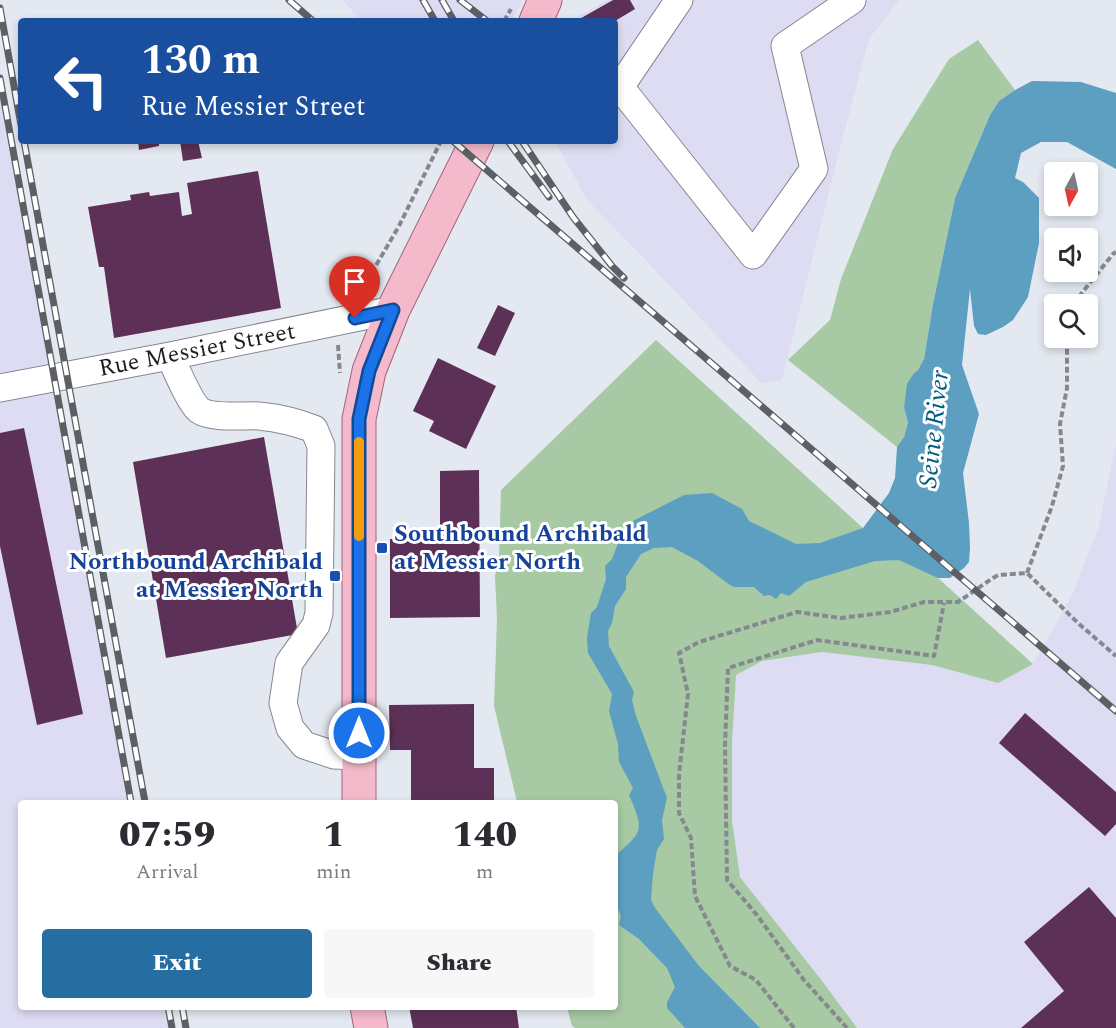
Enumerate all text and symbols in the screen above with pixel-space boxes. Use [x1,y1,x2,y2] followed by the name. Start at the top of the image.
[141,29,260,92] text: 130 m
[42,42,120,120] icon: left
[141,86,366,128] text: Rue Messier Street
[1044,162,1098,216] north arrow
[1044,162,1098,348] map controls
[1044,228,1098,282] button: sound
[329,256,380,318] pin
[338,265,371,298] icon: arrive
[1044,294,1098,348] button: search
[96,313,298,387] street label: Rue Messier Street
[908,367,960,490] water label: Seine River
[394,516,647,580] place label: Southbound Archibald at Messier North
[375,541,389,555] marker: Southbound Archibald at Messier North
[69,544,323,608] place label: Northbound Archibald at Messier North
[328,569,342,583] marker: Northbound Archibald at Messier North
[327,701,391,765] position arrow
[119,808,215,863] text: 07:59
[323,808,345,863] text: 1
[452,808,517,863] text: 140
[136,857,198,887] text: Arrival
[316,857,351,887] text: min
[476,857,493,887] text: m
[42,929,312,998] button: Exit
[324,929,594,998] button: Share

